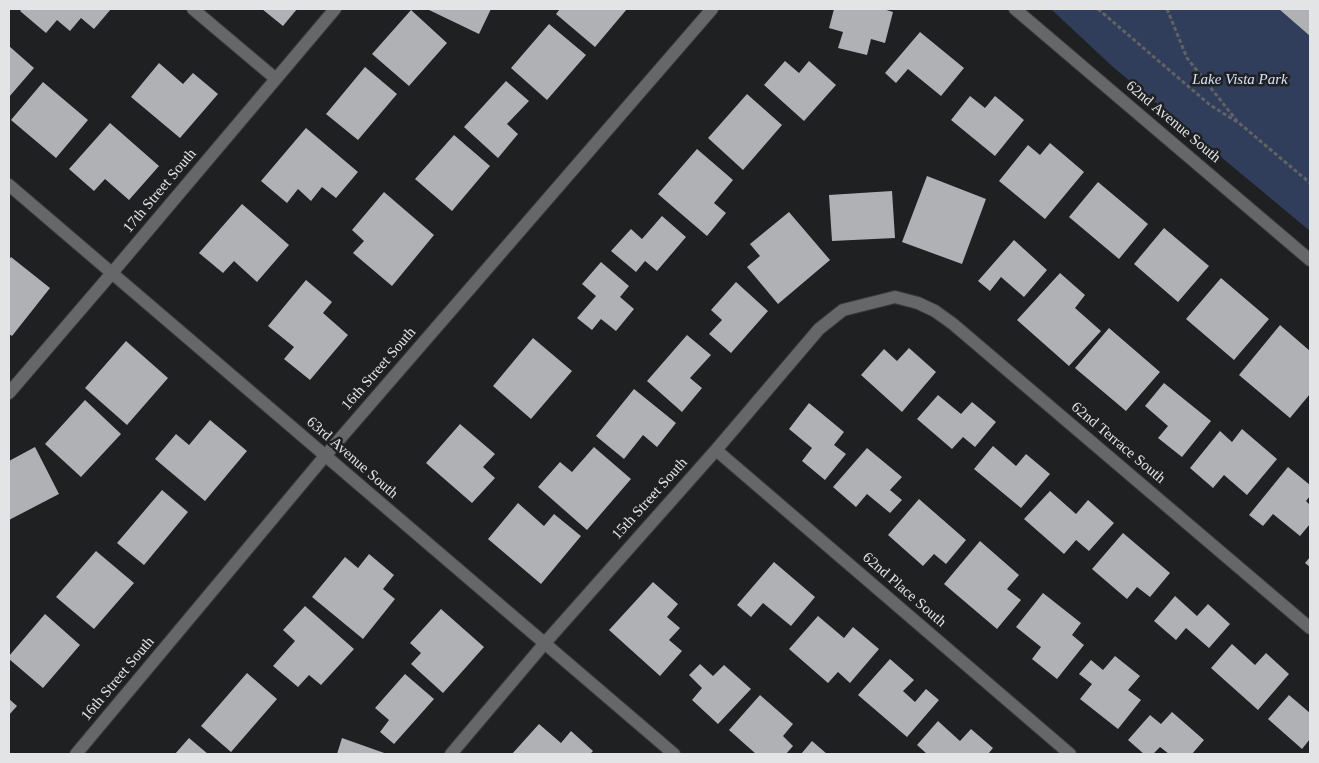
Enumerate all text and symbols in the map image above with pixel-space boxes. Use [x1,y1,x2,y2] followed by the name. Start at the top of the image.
[1192,71,1288,89] park label: Lake Vista Park
[1122,77,1224,167] street label: 62nd Avenue South
[120,145,200,237] street label: 17th Street South
[338,324,420,414] street label: 16th Street South
[1067,398,1169,488] street label: 62nd Terrace South
[302,413,402,503] street label: 63rd Avenue South
[608,454,692,544] street label: 15th Street South
[858,549,950,631] street label: 62nd Place South
[78,633,158,725] street label: 16th Street South

